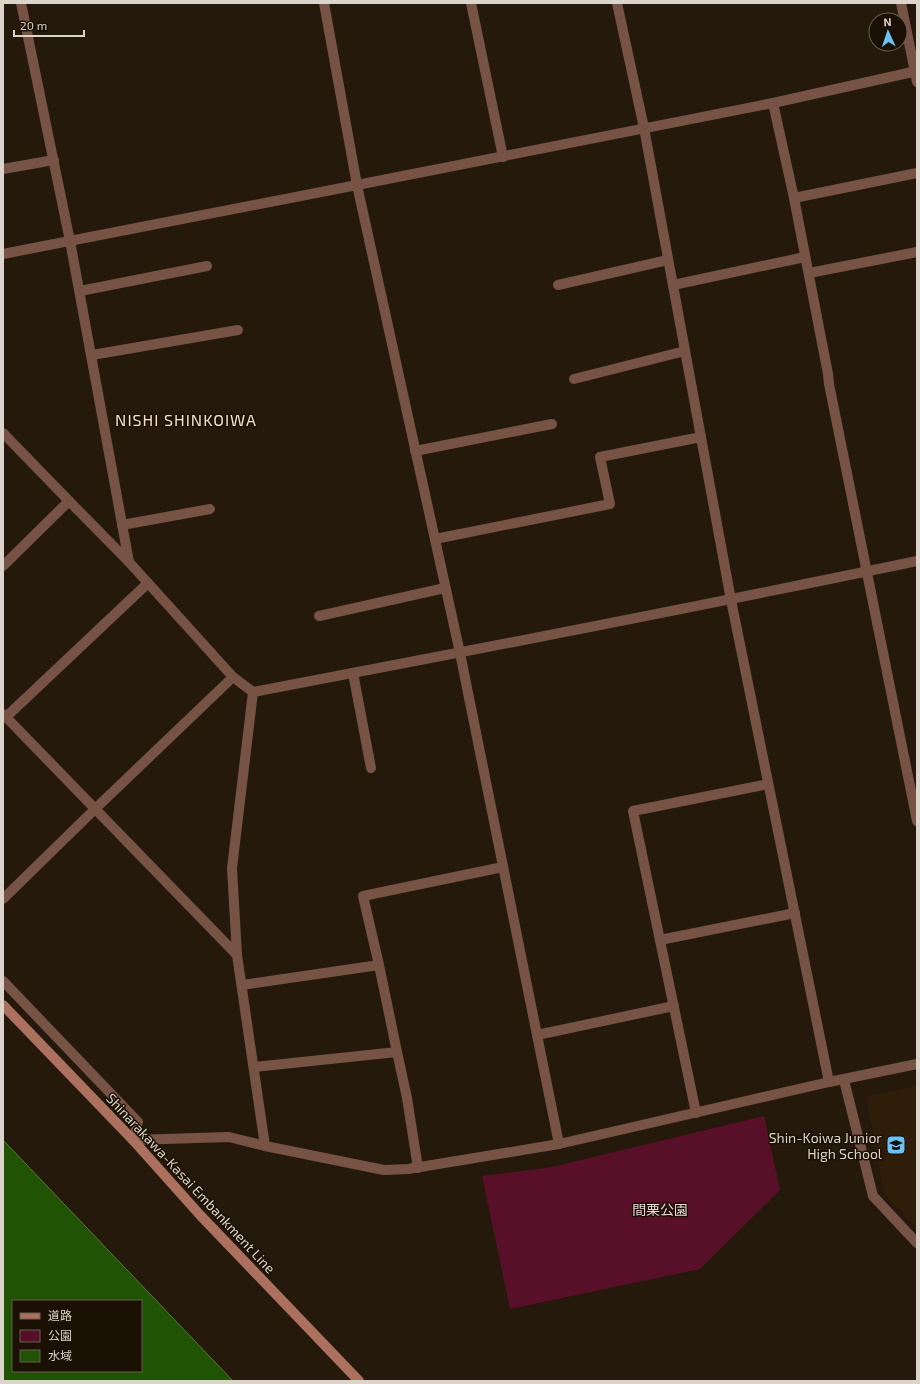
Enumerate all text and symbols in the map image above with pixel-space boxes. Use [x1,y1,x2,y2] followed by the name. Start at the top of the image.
[14,12,84,38] scale bar
[868,12,908,52] north arrow
[883,15,892,28] text: N
[20,18,47,32] text: 20 m
[115,410,257,429] district label: NISHI SHINKOIWA
[103,1089,279,1277] street label: Shinarakawa-Kasai Embankment Line
[769,1129,883,1162] place label: Shin-Koiwa Junior High School
[885,1134,907,1156] school or university icon: Shin-Koiwa Junior High School
[632,1201,688,1218] park label: 間栗公園
[12,1300,142,1372] legend
[48,1308,72,1322] text: 道路
[48,1328,72,1342] text: 公園
[48,1348,72,1362] text: 水域

